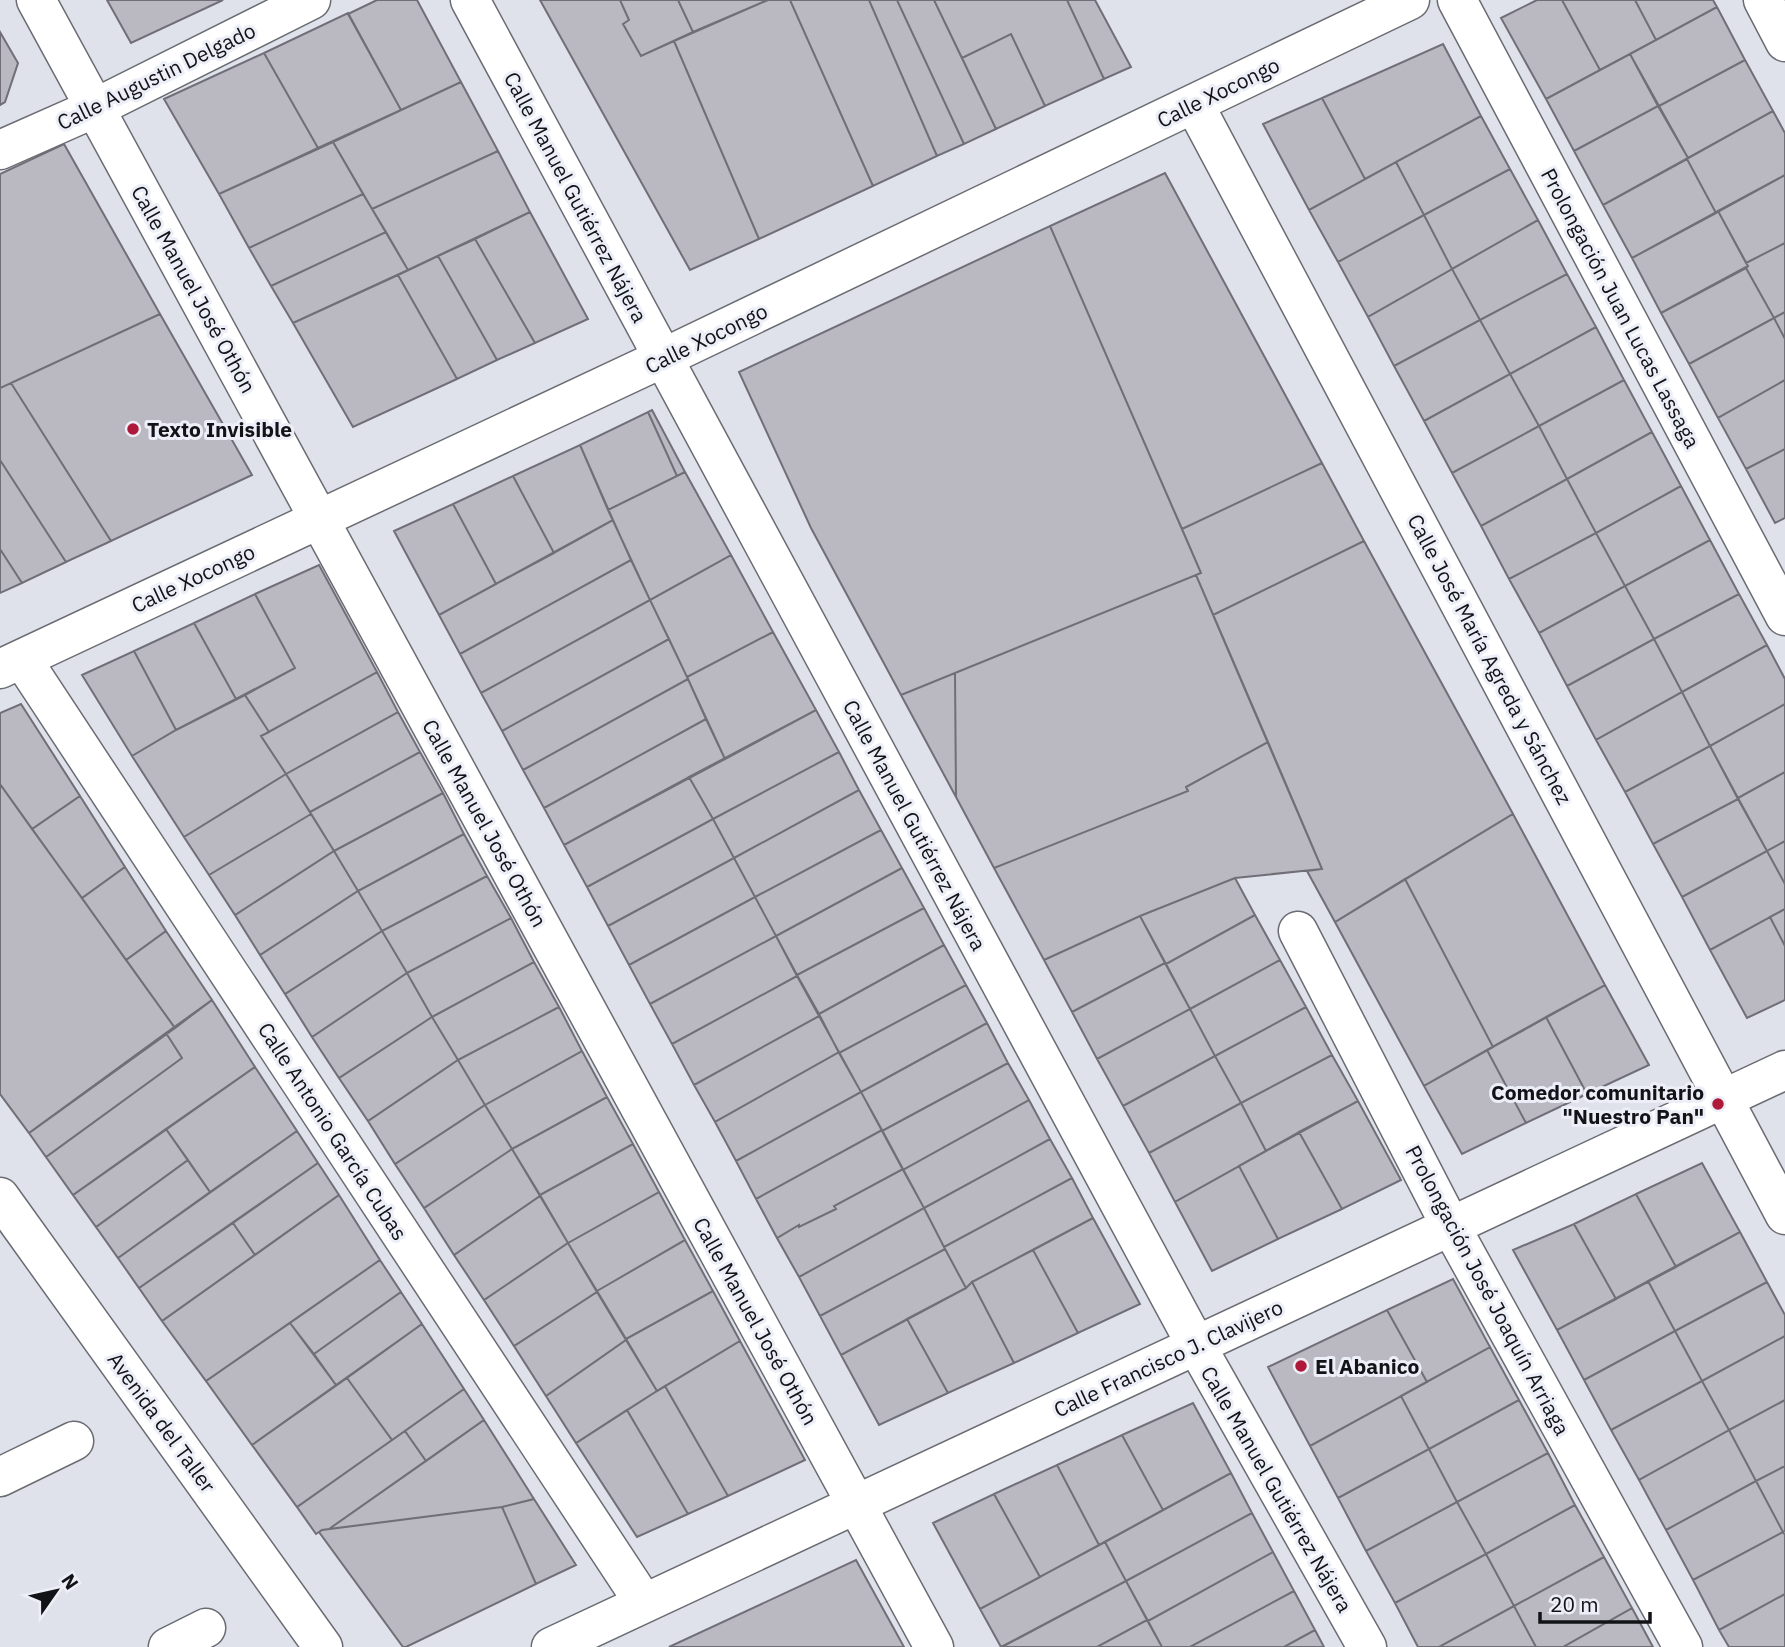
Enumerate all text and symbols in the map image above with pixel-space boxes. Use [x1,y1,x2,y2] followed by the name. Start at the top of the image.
[52,16,260,136] street label: Calle Augustin Delgado
[1152,50,1284,134] street label: Calle Xocongo
[498,67,654,327] street label: Calle Manuel Gutiérrez Nájera
[1535,163,1707,453] street label: Prolongación Juan Lucas Lassaga
[125,180,263,398] street label: Calle Manuel José Othón
[640,296,772,380] street label: Calle Xocongo
[147,415,292,443] place label: Texto Invisible
[125,421,141,437] marker: Texto Invisible
[1401,509,1579,809] street label: Calle José María Agreda y Sánchez
[127,537,259,619] street label: Calle Xocongo
[837,695,993,955] street label: Calle Manuel Gutiérrez Nájera
[416,714,554,932] street label: Calle Manuel José Othón
[252,1017,414,1245] street label: Calle Antonio García Cubas
[1491,1078,1704,1130] place label: Comedor comunitario "Nuestro Pan"
[1710,1096,1726,1112] marker: Comedor comunitario "Nuestro Pan"
[1399,1140,1577,1440] street label: Prolongación José Joaquín Arriaga
[687,1212,825,1430] street label: Calle Manuel José Othón
[1049,1293,1287,1423] street label: Calle Francisco J. Clavijero
[102,1346,223,1498] street label: Avenida del Taller
[1315,1352,1419,1380] place label: El Abanico
[1293,1358,1309,1374] marker: El Abanico
[1195,1361,1359,1617] street label: Calle Manuel Gutiérrez Nájera
[21,1556,91,1626] north arrow
[56,1569,84,1594] text: N
[1540,1580,1650,1624] scale bar
[1550,1590,1599,1618] text: 20 m

